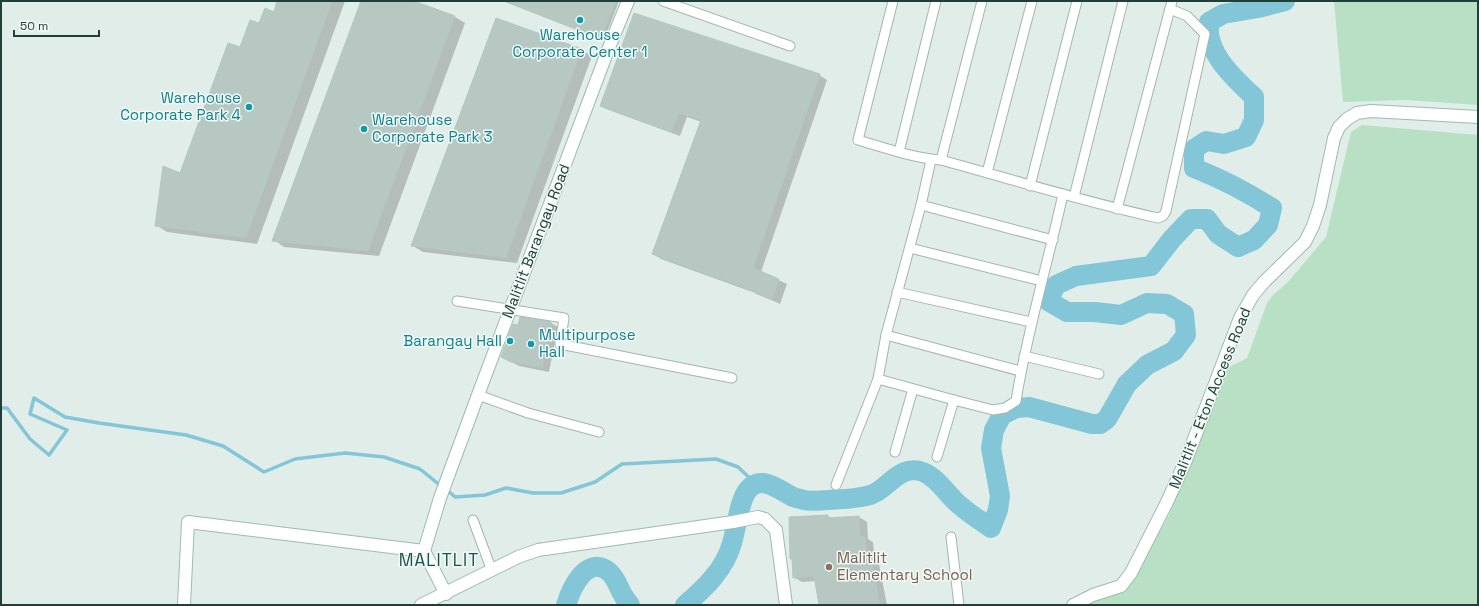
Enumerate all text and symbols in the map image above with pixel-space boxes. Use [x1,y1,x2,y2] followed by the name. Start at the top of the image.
[14,12,99,38] scale bar
[575,15,585,25] marker: Warehouse Corporate Center 1
[20,18,48,34] text: 50 m
[512,25,648,61] place label: Warehouse Corporate Center 1
[120,88,241,124] place label: Warehouse Corporate Park 4
[244,102,254,112] marker: Warehouse Corporate Park 4
[372,110,493,146] place label: Warehouse Corporate Park 3
[359,124,369,134] marker: Warehouse Corporate Park 3
[497,161,574,321] street label: Malitlit Barangay Road
[1164,304,1255,491] street label: Malitlit - Eton Access Road
[539,325,636,361] place label: Multipurpose Hall
[403,331,502,350] place label: Barangay Hall
[505,336,515,346] marker: Barangay Hall
[526,339,536,349] marker: Multipurpose Hall
[837,548,973,584] place label: Malitlit Elementary School
[399,549,479,571] district label: MALITLIT
[824,562,834,572] marker: Malitlit Elementary School

